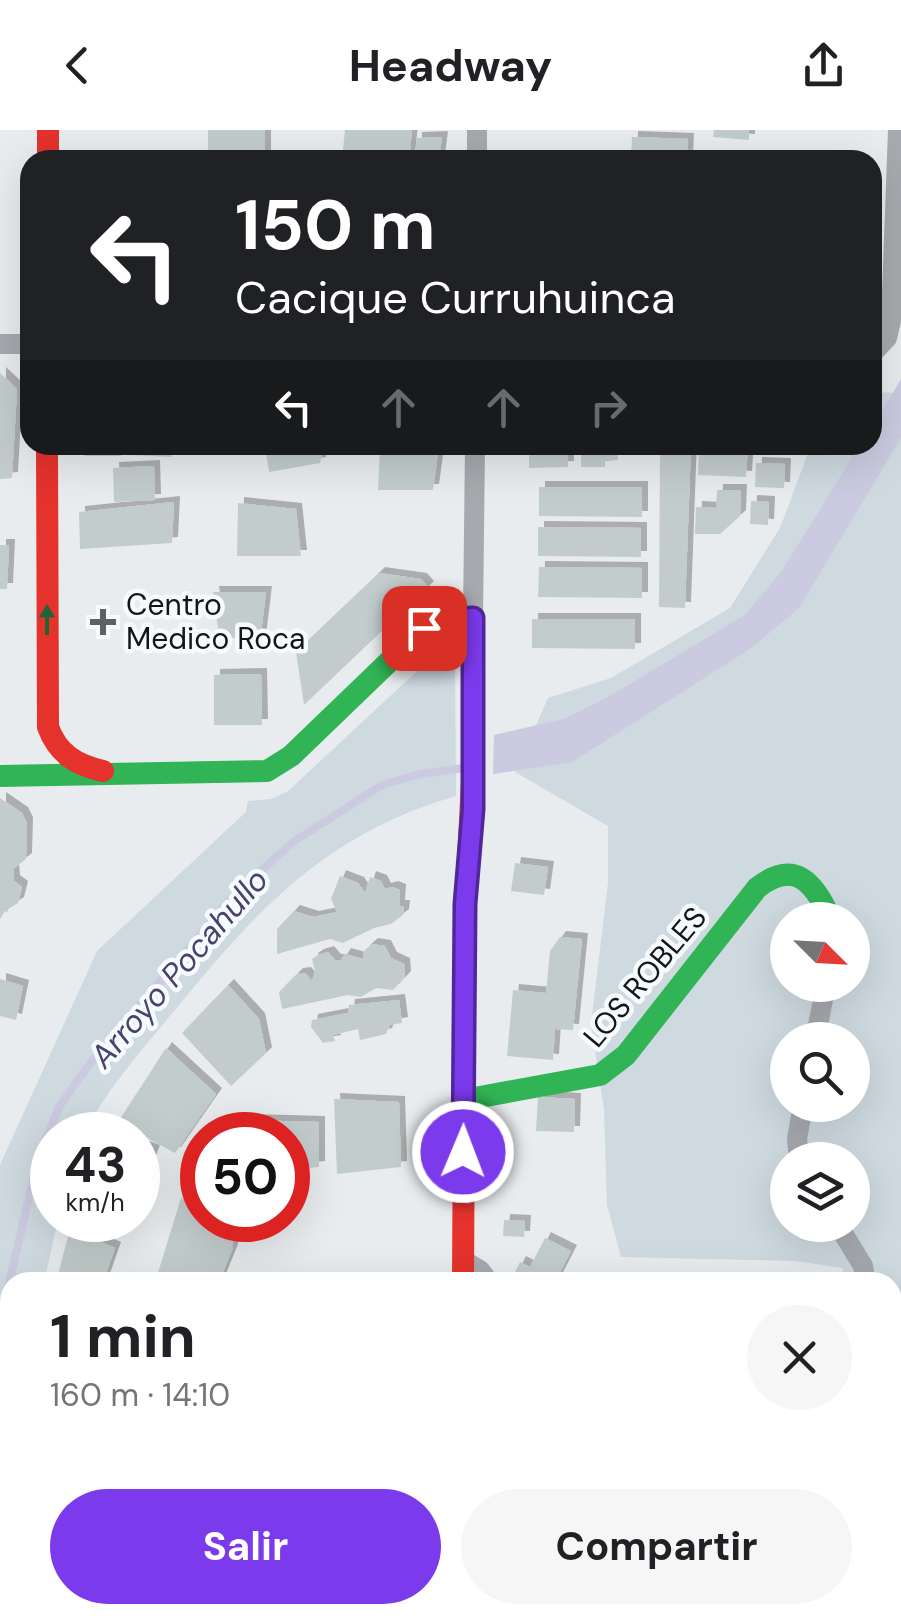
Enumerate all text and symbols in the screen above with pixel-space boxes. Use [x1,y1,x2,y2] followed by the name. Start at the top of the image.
[349,36,552,95] text: Headway
[50,38,105,93] icon: back
[796,38,851,93] icon: share
[235,180,436,271] text: 150 m
[70,190,200,320] icon: left
[235,268,675,327] text: Cacique Curruhuinca
[266,380,321,435] icon: left
[371,380,426,435] icon: ahead
[476,380,531,435] icon: ahead
[581,380,636,435] icon: right
[126,585,305,658] place label: Centro Medico Roca
[382,586,467,671] pin
[397,601,452,656] icon: arrive
[39,604,55,636] one-way arrow
[90,609,116,635] marker: Centro Medico Roca
[80,859,277,1077] water label: Arroyo Pocahullo
[574,898,715,1055] street label: LOS ROBLES
[770,902,870,1002] north arrow
[770,902,870,1242] map controls
[770,1022,870,1122] button: search
[411,1100,515,1204] position arrow
[180,1112,310,1242] speed limit sign: 50
[64,1132,126,1198] text: 43
[770,1142,870,1242] button: layers
[65,1186,125,1219] text: km/h
[50,1297,196,1376] text: 1 min
[747,1305,852,1410] button: close
[50,1374,230,1416] text: 160 m · 14:10
[50,1489,441,1604] button: Salir
[461,1489,852,1604] button: Compartir

